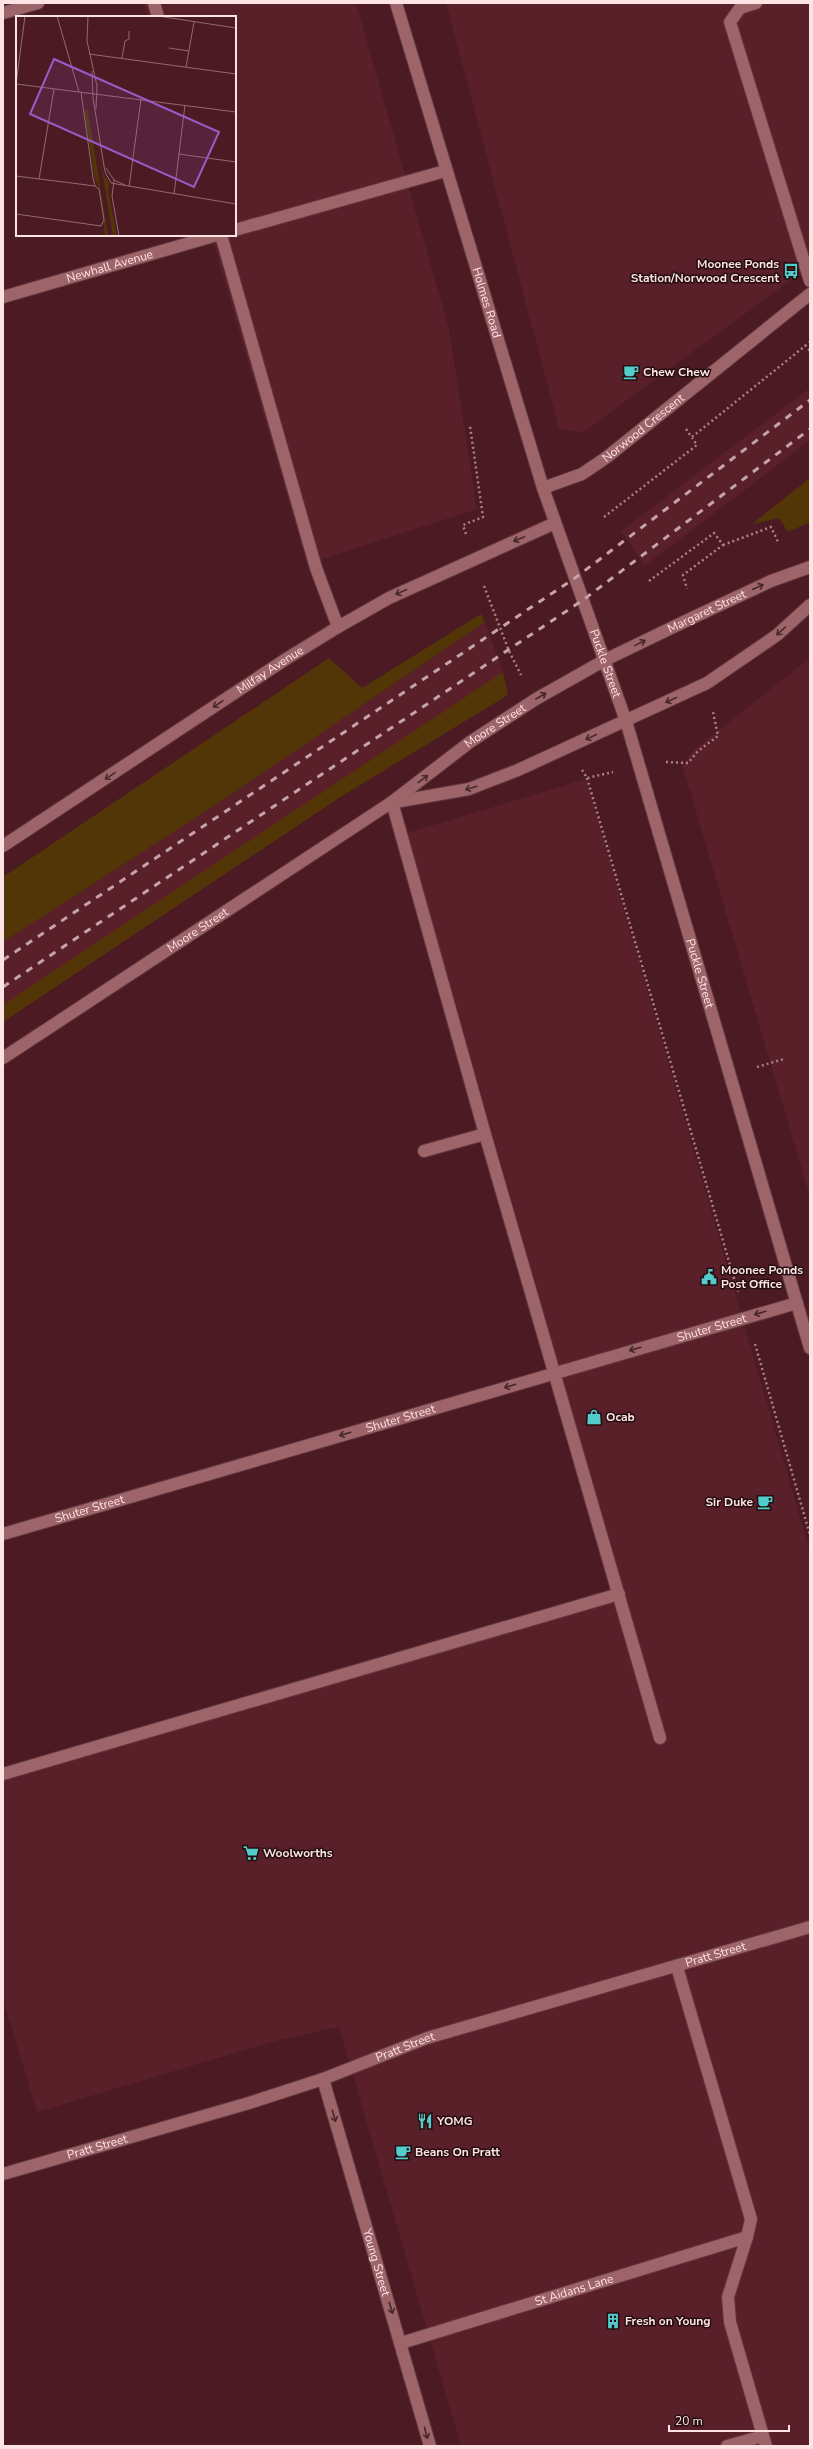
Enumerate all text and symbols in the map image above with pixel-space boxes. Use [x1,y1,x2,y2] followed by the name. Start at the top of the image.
[16,16,236,236] inset map
[64,246,155,286] street label: Newhall Avenue
[631,256,779,286] place label: Moonee Ponds Station/Norwood Crescent
[782,262,800,280] bus stop icon: Moonee Ponds Station/Norwood Crescent
[469,265,505,340] street label: Holmes Road
[622,363,640,381] cafe icon: Chew Chew
[643,364,711,380] place label: Chew Chew
[599,390,688,466] street label: Norwood Crescent
[513,536,525,543] one-way arrow
[752,583,764,590] one-way arrow
[665,585,749,637] street label: Margaret Street
[395,589,407,596] one-way arrow
[586,627,625,701] street label: Puckle Street
[776,627,786,636] one-way arrow
[634,639,646,646] one-way arrow
[233,642,307,697] street label: Milfay Avenue
[535,692,547,700] one-way arrow
[666,697,678,704] one-way arrow
[461,699,529,751] street label: Moore Street
[213,700,224,708] one-way arrow
[585,734,597,741] one-way arrow
[104,771,115,780] one-way arrow
[417,774,428,783] one-way arrow
[465,785,478,792] one-way arrow
[164,904,232,956] street label: Moore Street
[682,937,718,1011] street label: Puckle Street
[721,1262,803,1292] place label: Moonee Ponds Post Office
[700,1268,718,1286] public building icon: Moonee Ponds Post Office
[675,1310,749,1346] street label: Shuter Street
[753,1310,766,1317] one-way arrow
[628,1346,641,1353] one-way arrow
[504,1382,517,1390] one-way arrow
[364,1400,438,1436] street label: Shuter Street
[585,1408,603,1426] shop icon: Ocab
[606,1409,635,1425] place label: Ocab
[338,1431,351,1438] one-way arrow
[53,1491,127,1527] street label: Shuter Street
[756,1493,774,1511] cafe icon: Sir Duke
[706,1494,753,1510] place label: Sir Duke
[242,1844,260,1862] supermarket icon: Woolworths
[263,1845,333,1861] place label: Woolworths
[683,1938,748,1971] street label: Pratt Street
[373,2028,437,2066] street label: Pratt Street
[331,2110,338,2123] one-way arrow
[416,2112,434,2130] restaurant icon: YOMG
[436,2113,473,2129] place label: YOMG
[65,2130,130,2163] street label: Pratt Street
[394,2143,412,2161] cafe icon: Beans On Pratt
[415,2144,500,2160] place label: Beans On Pratt
[359,2226,394,2299] street label: Young Street
[533,2270,615,2310] street label: St Aidans Lane
[388,2301,395,2314] one-way arrow
[604,2312,622,2330] building icon: Fresh on Young
[625,2313,711,2329] place label: Fresh on Young
[669,2407,789,2433] scale bar
[675,2413,703,2429] text: 20 m
[423,2426,431,2439] one-way arrow

